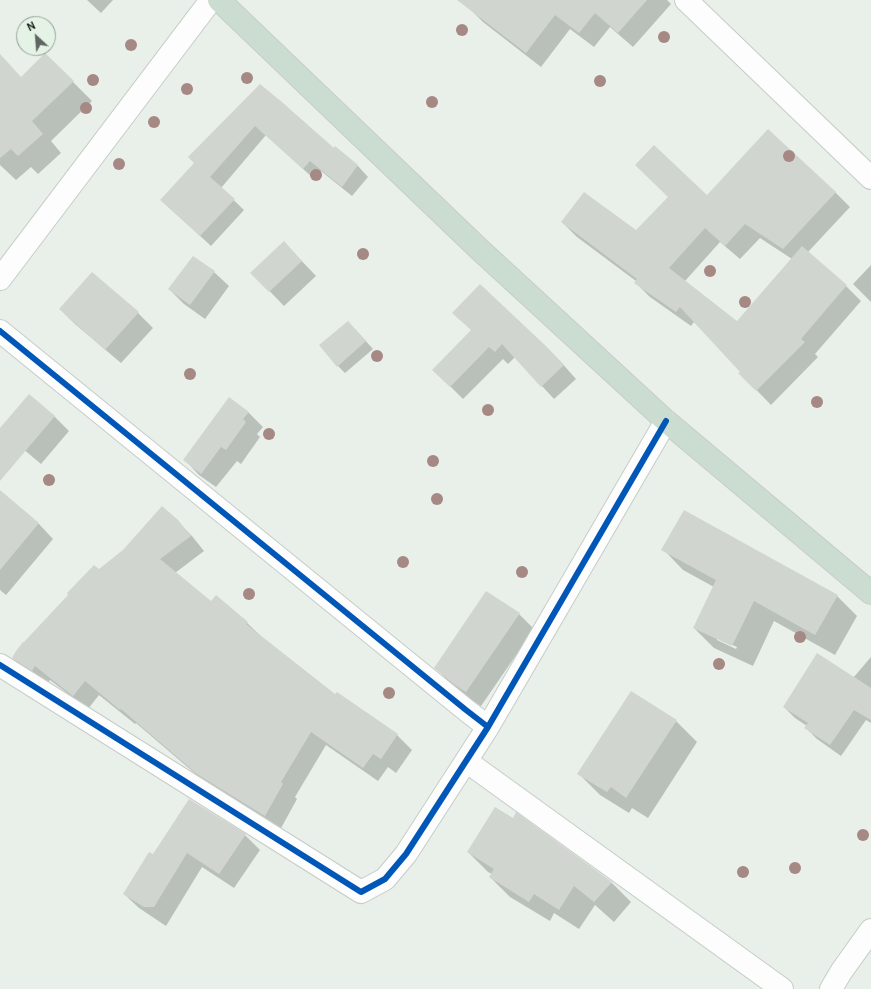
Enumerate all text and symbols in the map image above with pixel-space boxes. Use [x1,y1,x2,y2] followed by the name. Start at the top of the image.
[16,16,56,56] north arrow
[25,18,38,34] text: N

